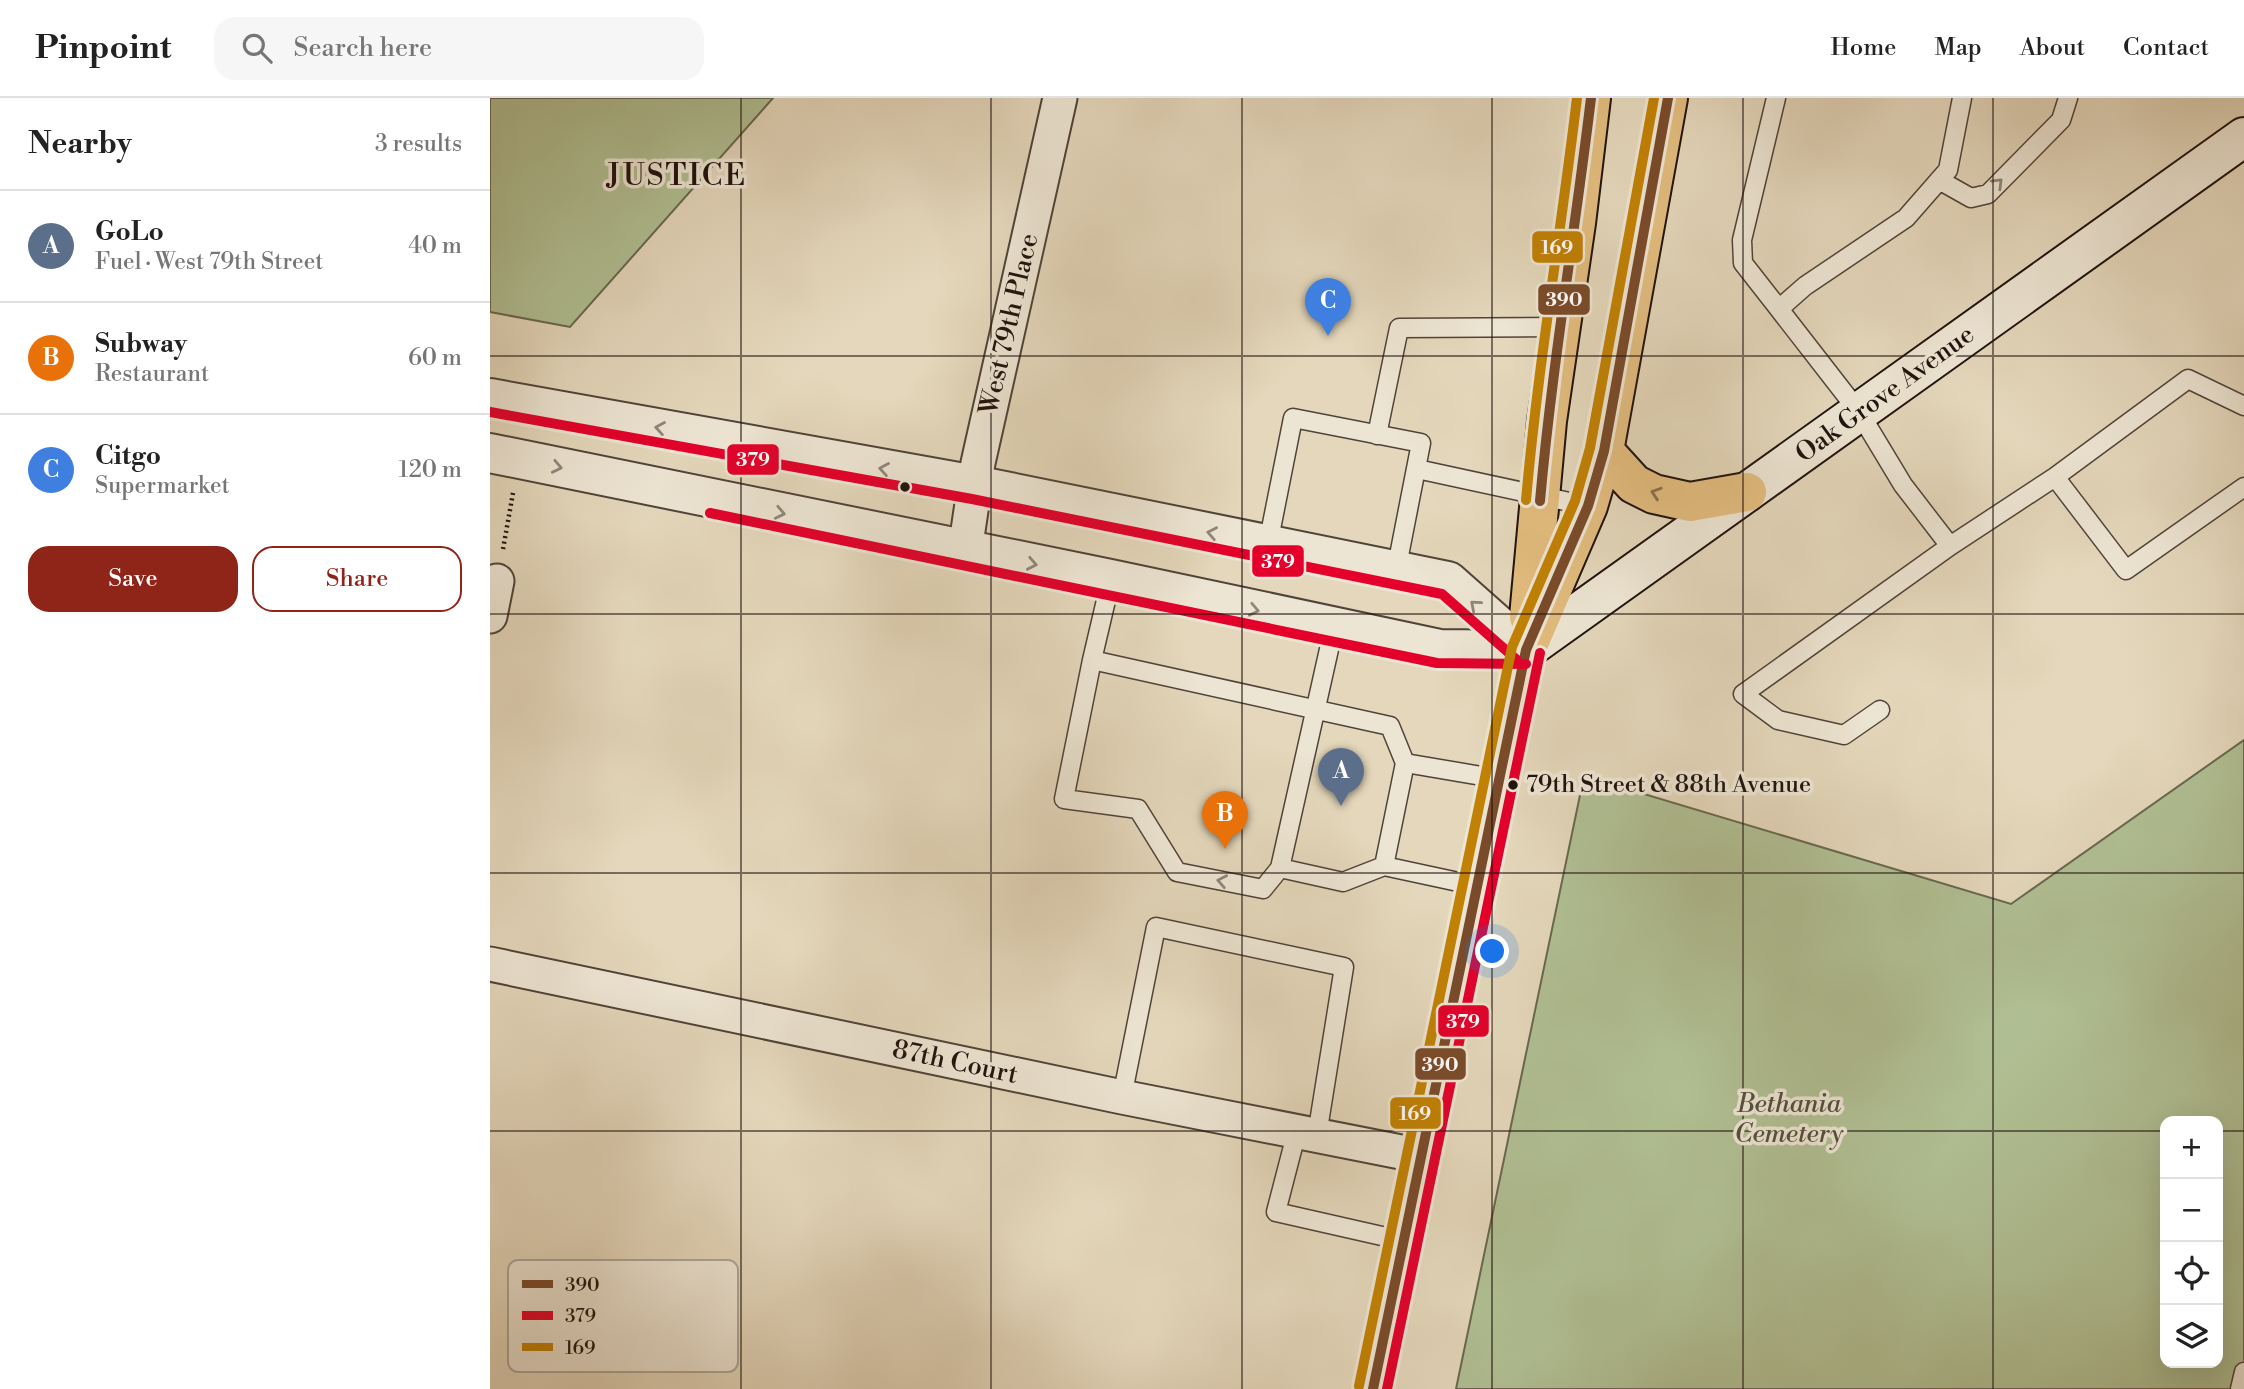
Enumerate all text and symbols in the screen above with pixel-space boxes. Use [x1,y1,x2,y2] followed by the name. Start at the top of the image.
[214,17,704,80] search box
[35,28,172,69] text: Pinpoint
[238,29,276,67] icon: search
[294,32,432,64] text: Search here
[1831,33,1896,63] text: Home
[1934,33,1982,63] text: Map
[2020,33,2085,63] text: About
[2123,33,2209,63] text: Contact
[28,125,132,163] text: Nearby
[375,130,462,158] text: 3 results
[606,157,747,195] district label: JUSTICE
[1990,178,2003,191] one-way arrow
[95,216,164,248] text: GoLo
[972,230,1045,419] street label: West 79th Place
[1531,230,1584,264] line badge: 169
[43,232,59,260] text: A
[408,232,462,260] text: 40 m
[1541,236,1573,260] text: 169
[95,248,323,276] text: Fuel · West 79th Street
[1305,278,1351,336] pin: C
[1537,283,1591,316] line badge: 390
[1545,288,1583,312] text: 390
[1789,318,1981,470] street label: Oak Grove Avenue
[95,328,187,360] text: Subway
[42,344,60,372] text: B
[408,344,462,372] text: 60 m
[95,360,209,388] text: Restaurant
[654,422,666,437] one-way arrow
[95,440,161,472] text: Citgo
[726,443,780,476] line badge: 379
[736,448,770,472] text: 379
[43,456,59,484] text: C
[398,456,462,484] text: 120 m
[551,458,563,473] one-way arrow
[878,462,890,477] one-way arrow
[95,472,230,500] text: Supermarket
[898,480,912,494] unlabelled marker
[1650,487,1663,501] one-way arrow
[774,504,786,519] one-way arrow
[1206,526,1218,541] one-way arrow
[1251,544,1305,578] line badge: 379
[28,546,238,612] button: Save
[252,546,462,612] button: Share
[1261,550,1295,574] text: 379
[1025,555,1037,570] one-way arrow
[1248,601,1260,616] one-way arrow
[1470,601,1483,613] one-way arrow
[1318,748,1364,806] pin: A
[1526,770,1811,800] place label: 79th Street & 88th Avenue
[1506,778,1520,792] marker: 79th Street & 88th Avenue
[1202,791,1248,849] pin: B
[1216,874,1228,889] one-way arrow
[1475,934,1509,968] your location
[1437,1004,1490,1038] line badge: 379
[1446,1010,1480,1034] text: 379
[889,1033,1021,1091] street label: 87th Court
[1414,1047,1467,1081] line badge: 390
[1421,1053,1459,1077] text: 390
[1735,1088,1844,1150] park label: Bethania Cemetery
[1389,1096,1442,1130] line badge: 169
[1399,1102,1431,1126] text: 169
[2160,1116,2223,1368] map controls
[2160,1116,2223,1179] button: +
[2160,1179,2223,1242] button: −
[2160,1242,2223,1305] button: locate
[508,1260,738,1372] legend
[565,1273,600,1297] text: 390
[565,1304,596,1328] text: 379
[2160,1305,2223,1368] button: layers
[565,1336,596,1360] text: 169

